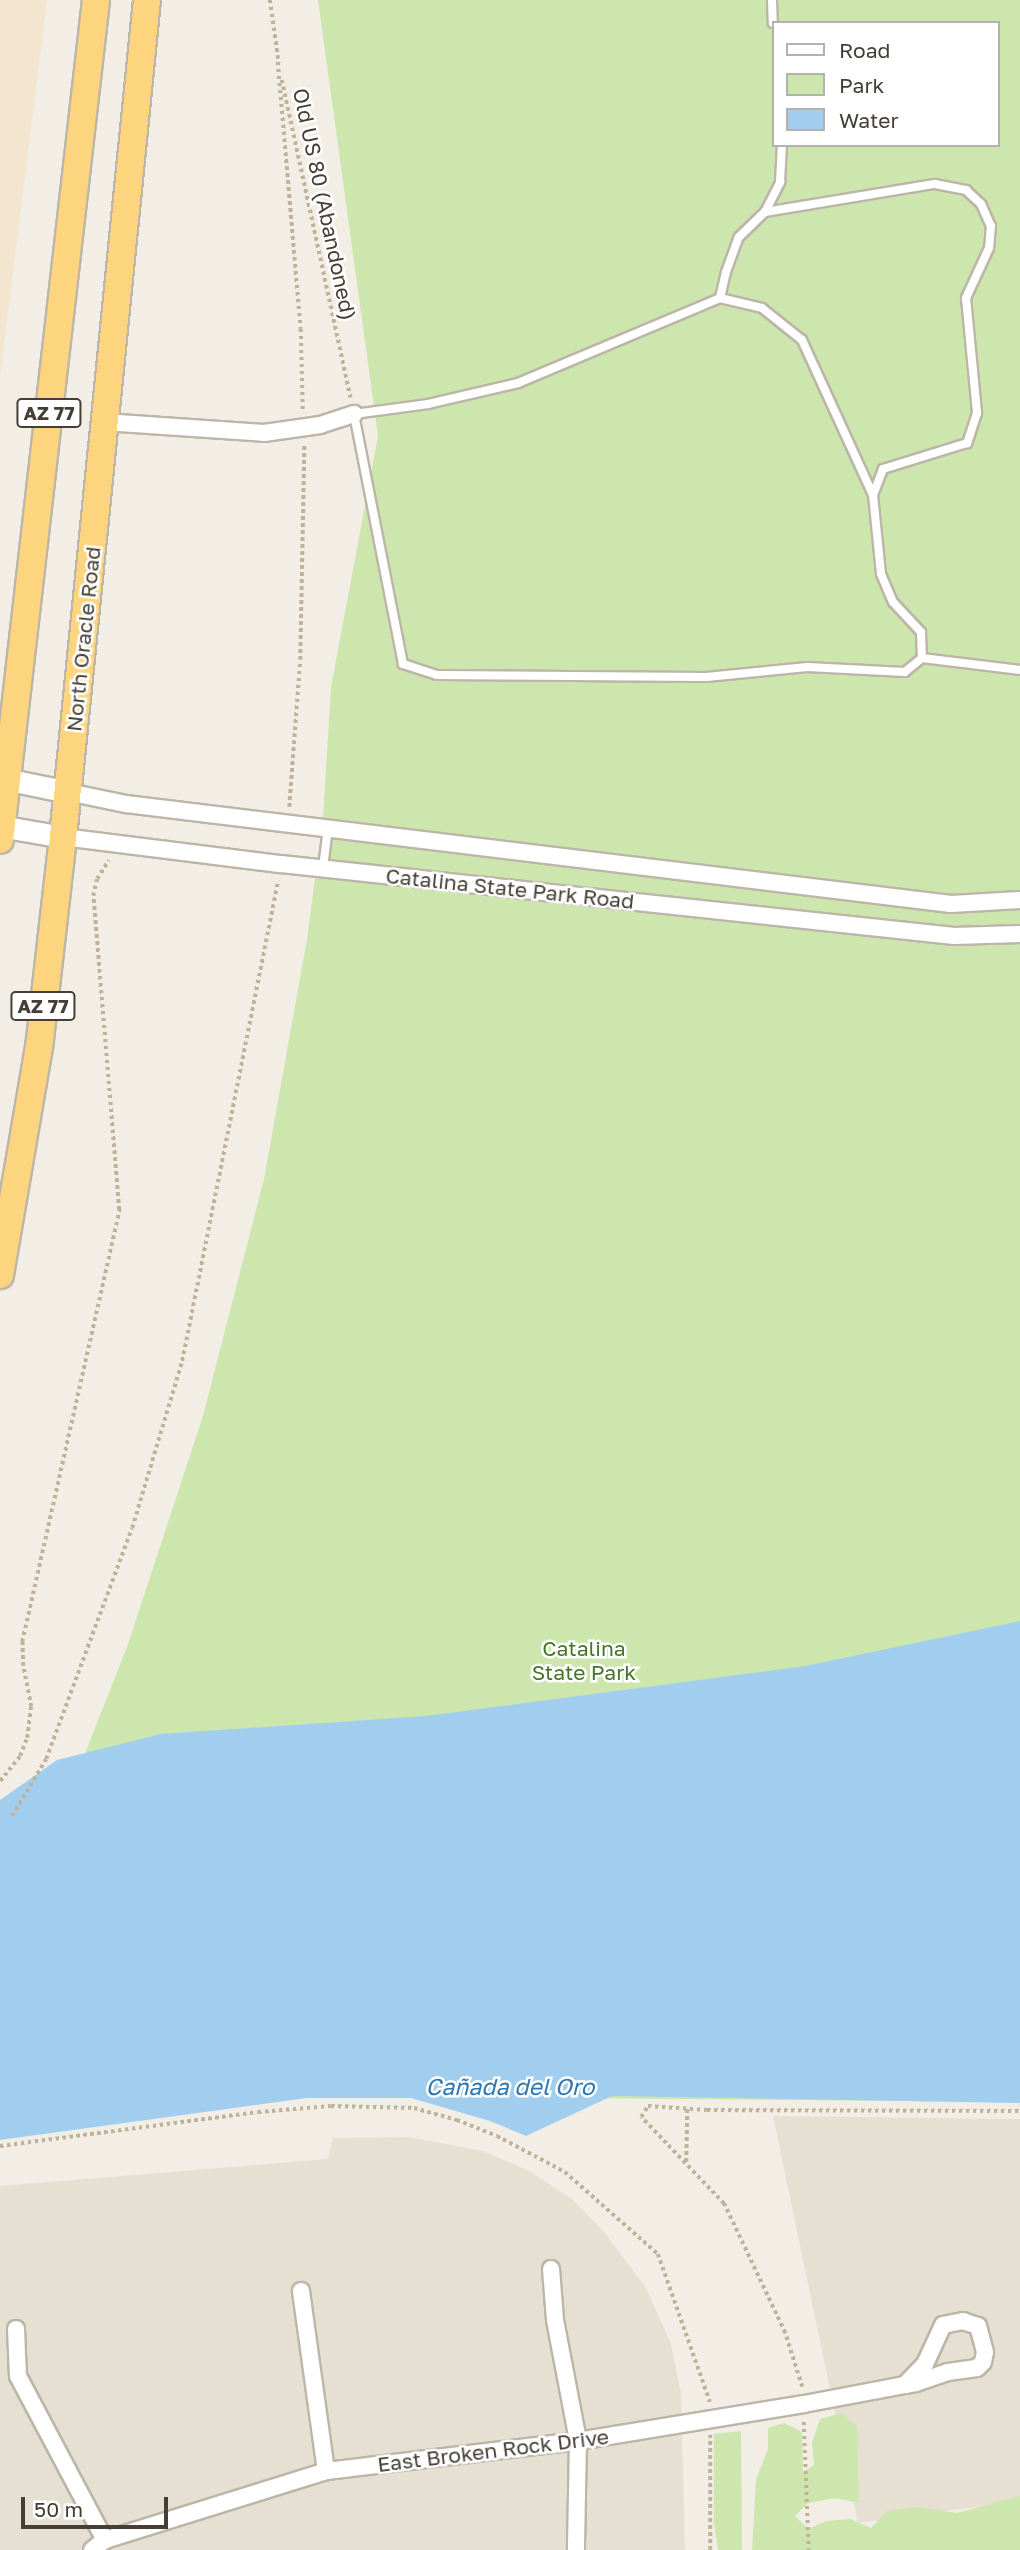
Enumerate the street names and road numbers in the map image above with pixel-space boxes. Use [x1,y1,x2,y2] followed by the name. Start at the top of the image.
[288,86,362,322] street label: Old US 80 (Abandoned)
[16,398,82,428] road number: AZ 77
[61,545,105,733] street label: North Oracle Road
[385,862,635,914] street label: Catalina State Park Road
[10,990,76,1022] road number: AZ 77
[376,2423,610,2477] street label: East Broken Rock Drive

